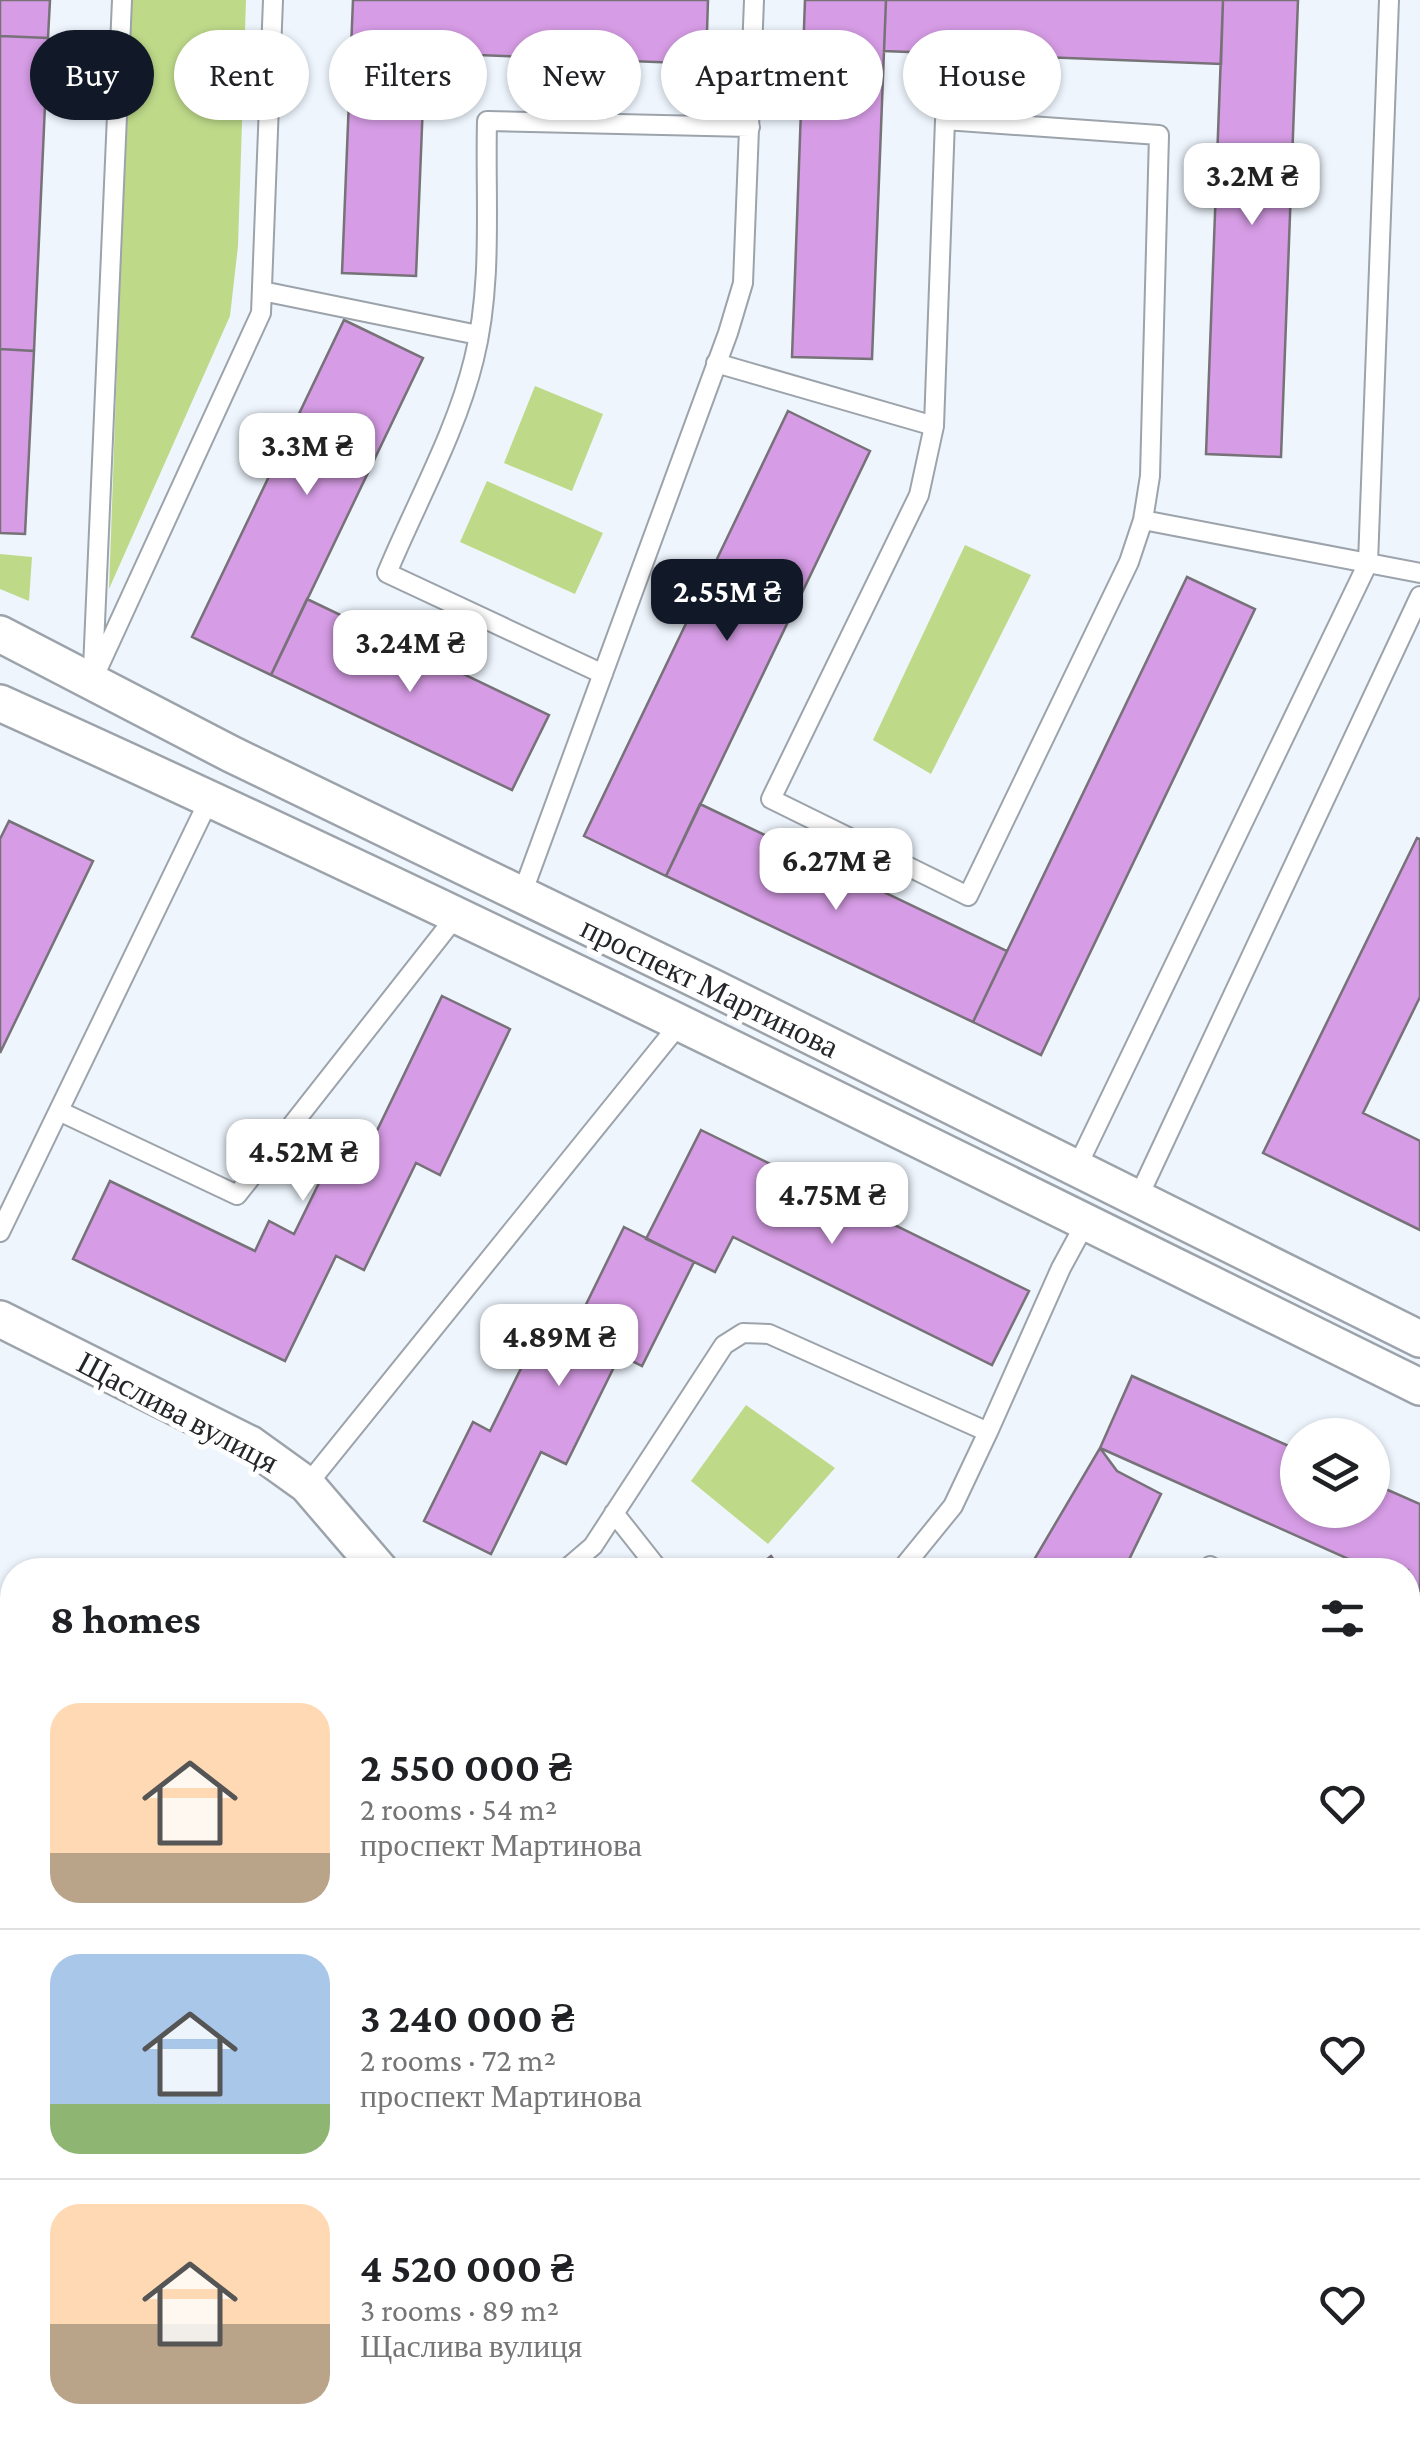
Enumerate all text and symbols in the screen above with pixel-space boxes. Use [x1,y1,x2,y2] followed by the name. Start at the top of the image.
[30,30,154,120] chip: Buy
[174,30,309,120] chip: Rent
[329,30,487,120] chip: Filters
[507,30,641,120] chip: New
[661,30,883,120] chip: Apartment
[903,30,1061,120] chip: House
[1171,143,1333,228] pin: 3.2M ₴
[1206,157,1298,193] text: 3.2M ₴
[226,413,388,498] pin: 3.3M ₴
[261,427,353,463] text: 3.3M ₴
[635,559,819,644] pin: 2.55M ₴
[673,573,781,609] text: 2.55M ₴
[318,610,502,695] pin: 3.24M ₴
[355,624,465,660] text: 3.24M ₴
[744,828,928,913] pin: 6.27M ₴
[782,842,890,878] text: 6.27M ₴
[575,909,845,1065] street label: проспект Мартинова
[211,1119,395,1204] pin: 4.52M ₴
[248,1133,358,1169] text: 4.52M ₴
[740,1162,924,1247] pin: 4.75M ₴
[778,1176,886,1212] text: 4.75M ₴
[467,1304,651,1389] pin: 4.89M ₴
[502,1318,616,1354] text: 4.89M ₴
[71,1344,285,1480] street label: Щаслива вулиця
[1280,1418,1390,1528] map controls
[1280,1418,1390,1528] button: layers
[1315,1591,1370,1646] icon: filters
[50,1595,201,1642] text: 8 homes
[130,1743,250,1863] icon: home
[360,1743,572,1790] text: 2 550 000 ₴
[1315,1776,1370,1831] icon: heart
[360,1791,557,1827] text: 2 rooms · 54 m²
[360,1827,642,1863] text: проспект Мартинова
[130,1994,250,2114] icon: home
[360,1994,574,2041] text: 3 240 000 ₴
[1315,2027,1370,2082] icon: heart
[360,2042,556,2078] text: 2 rooms · 72 m²
[360,2078,642,2114] text: проспект Мартинова
[130,2244,250,2364] icon: home
[360,2244,574,2291] text: 4 520 000 ₴
[1315,2277,1370,2332] icon: heart
[360,2292,559,2328] text: 3 rooms · 89 m²
[360,2328,582,2364] text: Щаслива вулиця

